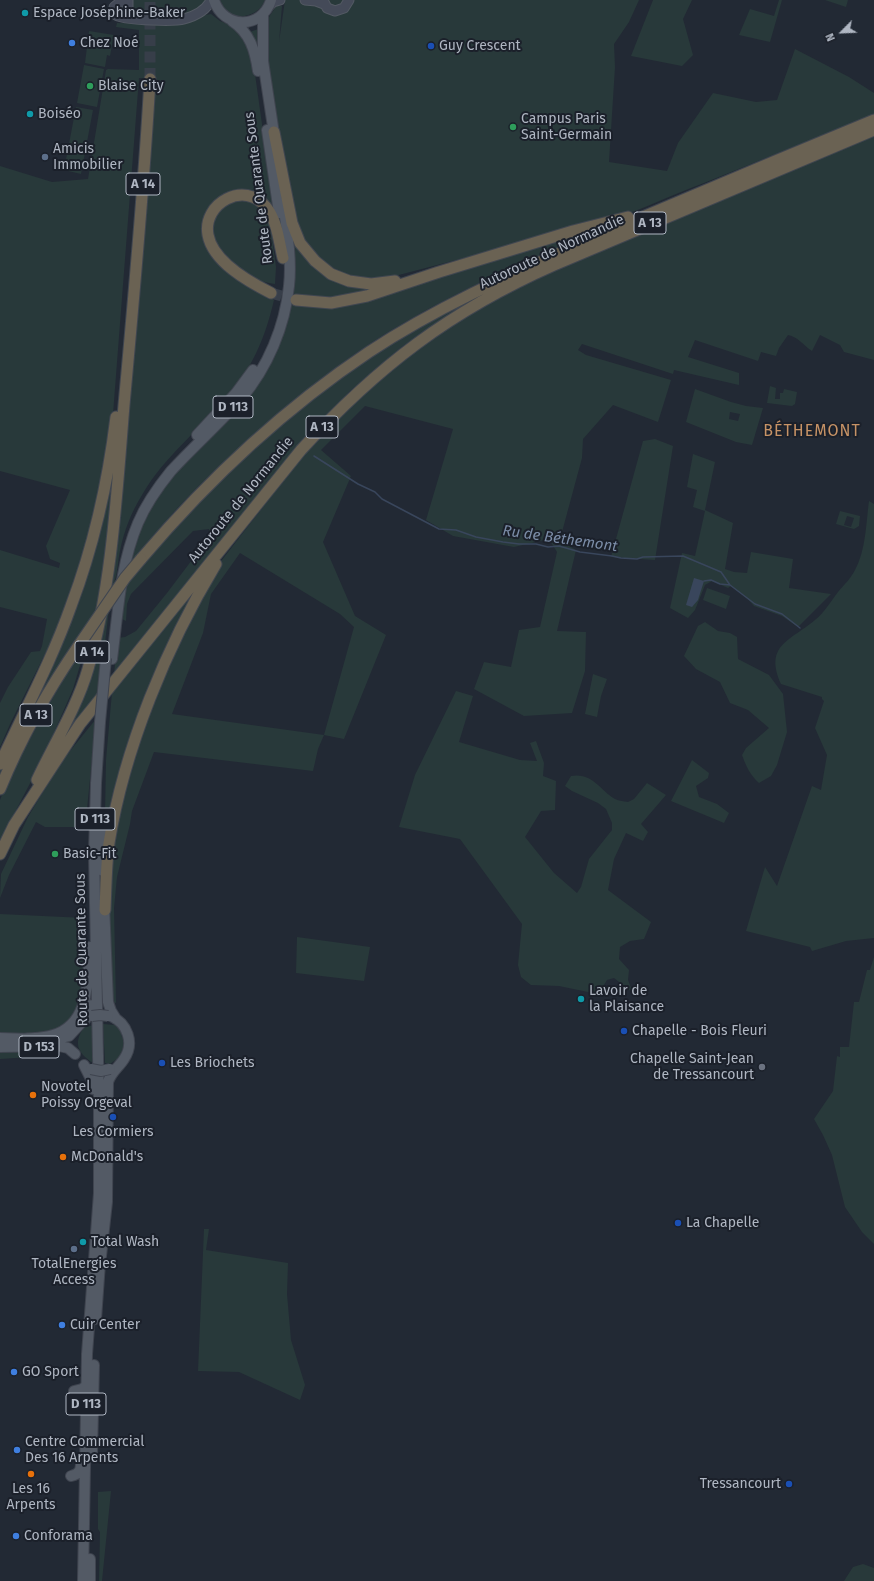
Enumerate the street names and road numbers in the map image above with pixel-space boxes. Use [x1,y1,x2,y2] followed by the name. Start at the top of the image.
[241,111,277,265] street label: Route de Quarante Sous
[126,173,160,195] road number: A 14
[477,211,627,293] street label: Autoroute de Normandie
[634,212,666,234] road number: A 13
[213,396,253,418] road number: D 113
[306,416,338,438] road number: A 13
[185,434,297,566] street label: Autoroute de Normandie
[75,641,109,663] road number: A 14
[20,704,52,726] road number: A 13
[75,808,115,830] road number: D 113
[72,873,92,1027] street label: Route de Quarante Sous
[19,1036,59,1058] road number: D 153
[66,1393,106,1415] road number: D 113

